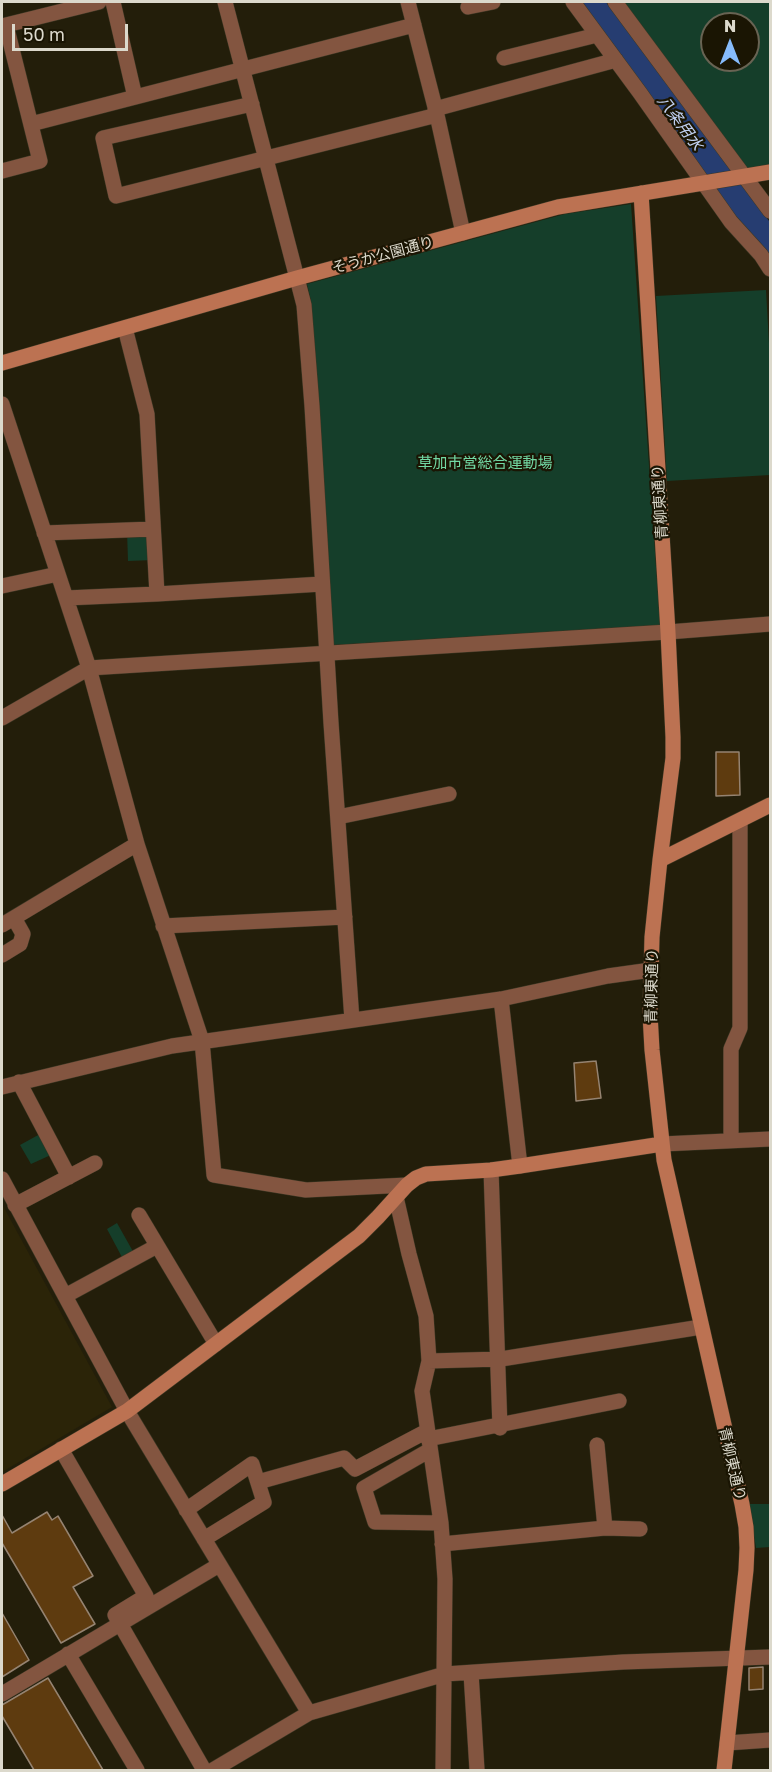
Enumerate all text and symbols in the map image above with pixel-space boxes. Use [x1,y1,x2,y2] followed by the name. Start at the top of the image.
[15,12,130,50] scale bar
[700,12,760,72] north arrow
[724,16,736,36] text: N
[23,23,65,45] text: 50 m
[653,92,707,154] water label: 八条用水
[330,233,436,277] street label: そうか公園通り
[418,454,552,472] park label: 草加市営総合運動場
[648,464,672,540] street label: 青柳東通り
[642,948,662,1024] street label: 青柳東通り
[715,1425,749,1503] street label: 青柳東通り

